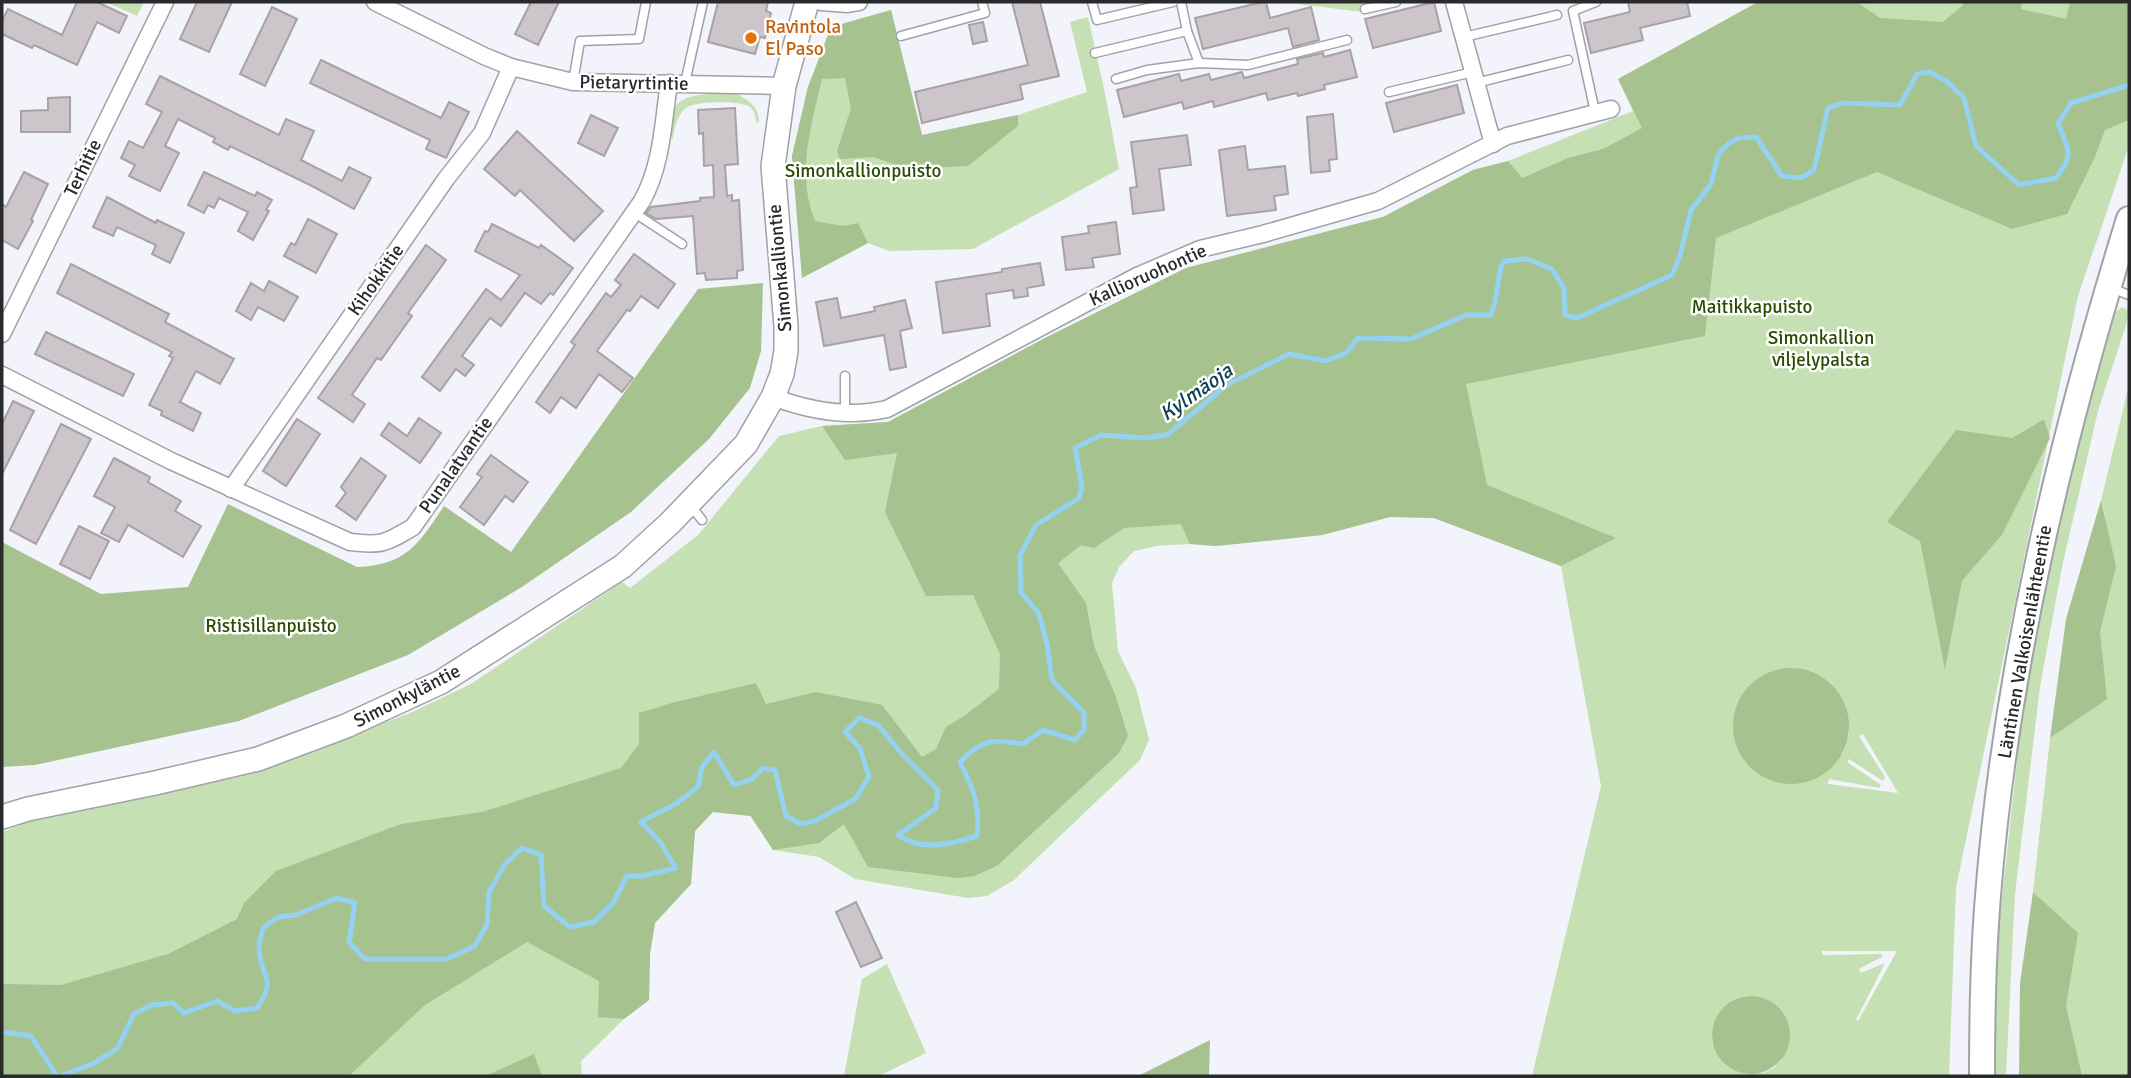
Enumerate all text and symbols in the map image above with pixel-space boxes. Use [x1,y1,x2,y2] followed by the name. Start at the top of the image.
[765,15,841,61] place label: Ravintola El Paso
[743,30,759,46] marker: Ravintola El Paso
[579,70,689,96] street label: Pietaryrtintie
[59,135,107,201] street label: Terhitie
[785,159,941,183] park label: Simonkallionpuisto
[762,203,798,333] street label: Simonkalliontie
[1086,238,1210,312] street label: Kallioruohontie
[343,239,409,321] street label: Kihokkitie
[1692,295,1813,319] park label: Maitikkapuisto
[1768,326,1874,372] park label: Simonkallion viljelypalsta
[1155,357,1238,426] water label: Kylmäoja
[414,412,498,518] street label: Punalatvantie
[1993,523,2057,761] street label: Läntinen Valkoisenlähteentie
[205,614,337,638] park label: Ristisillanpuisto
[350,659,464,733] street label: Simonkyläntie

